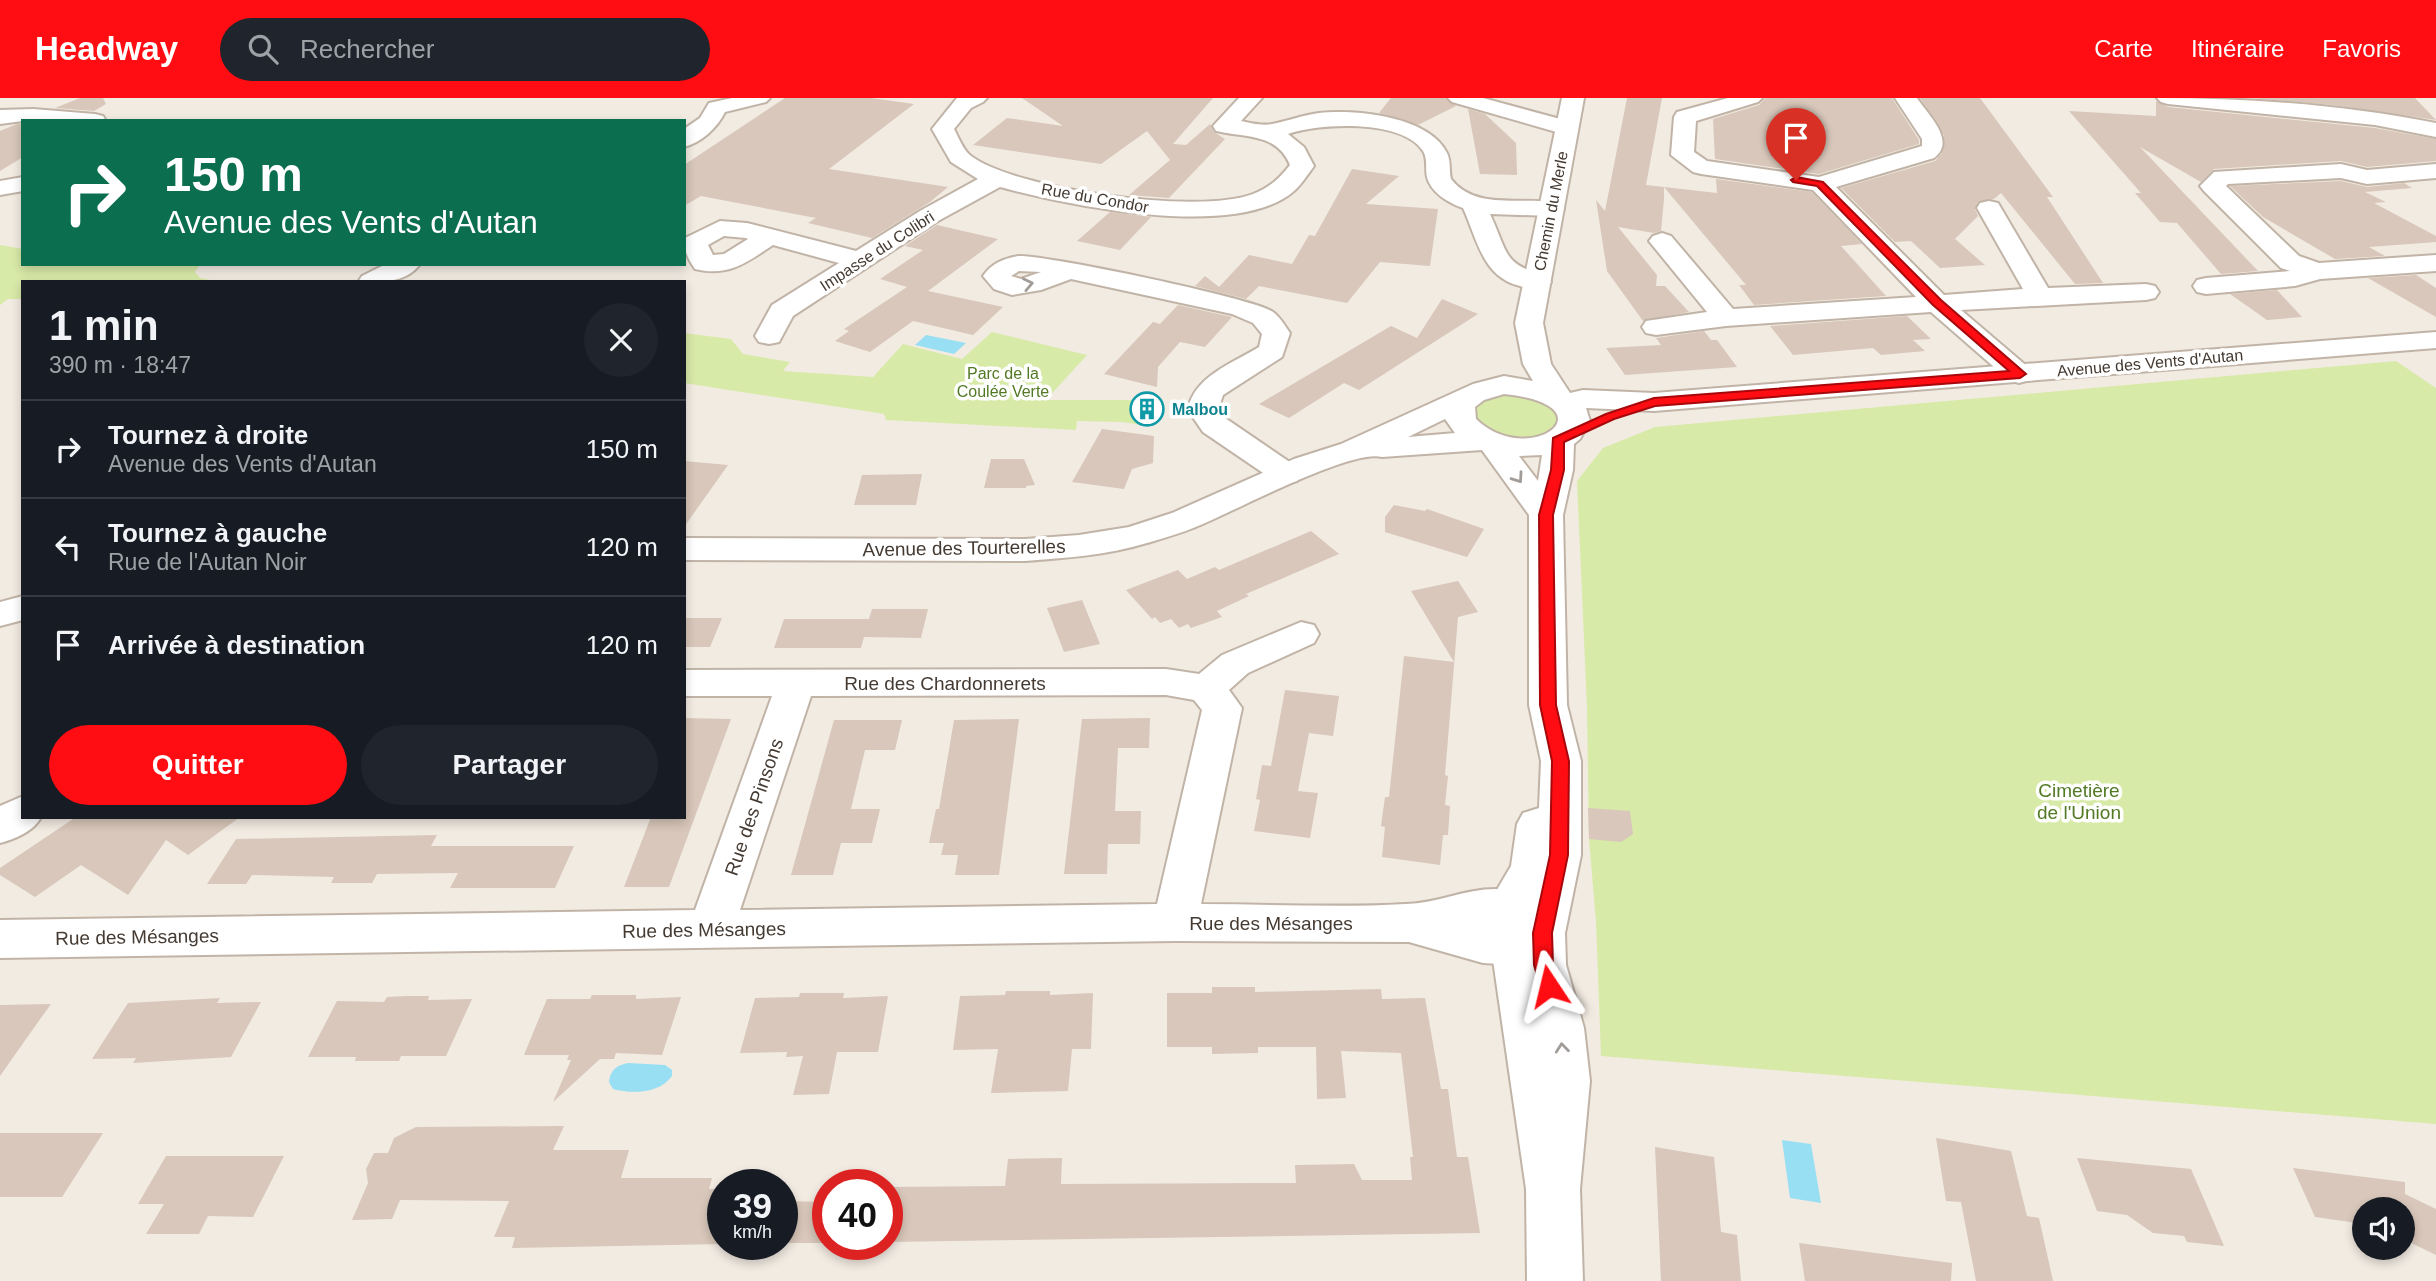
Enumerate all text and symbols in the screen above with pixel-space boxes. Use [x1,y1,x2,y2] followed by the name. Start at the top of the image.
[220,18,710,81] search box
[35,30,178,67] text: Headway
[244,30,282,68] icon: search
[300,34,434,64] text: Rechercher
[2094,35,2153,62] text: Carte
[2191,35,2284,62] text: Itinéraire
[2322,35,2401,62] text: Favoris
[1766,108,1826,180] pin
[1777,119,1815,157] icon: arrive
[49,147,140,238] icon: right
[164,147,303,201] text: 150 m
[1531,149,1571,272] street label: Chemin du Merle
[1040,180,1151,216] street label: Rue du Condor
[164,204,538,240] text: Avenue des Vents d'Autan
[817,208,937,294] street label: Impasse du Colibri
[1022,278,1034,293] one-way arrow
[49,302,159,349] text: 1 min
[584,303,658,377] button: close
[2056,346,2244,380] street label: Avenue des Vents d'Autan
[49,352,191,378] text: 390 m · 18:47
[957,365,1049,400] park label: Parc de la Coulée Verte
[1128,390,1166,428] building icon: Malbou
[1172,401,1228,418] place label: Malbou
[108,420,308,450] text: Tournez à droite
[49,430,87,468] icon: right
[586,434,658,464] text: 150 m
[108,451,377,477] text: Avenue des Vents d'Autan
[1510,470,1522,483] one-way arrow
[108,518,327,548] text: Tournez à gauche
[49,528,87,566] icon: left
[586,532,658,562] text: 120 m
[862,536,1066,560] street label: Avenue des Tourterelles
[108,549,307,575] text: Rue de l'Autan Noir
[49,626,87,664] icon: arrive
[108,630,365,660] text: Arrivée à destination
[586,630,658,660] text: 120 m
[844,673,1046,694] street label: Rue des Chardonnerets
[49,725,347,805] button: Quitter
[361,725,658,805] button: Partager
[721,736,787,878] street label: Rue des Pinsons
[2037,780,2121,823] park label: Cimetière de l'Union
[1189,913,1353,934] street label: Rue des Mésanges
[622,918,786,942] street label: Rue des Mésanges
[55,925,219,949] street label: Rue des Mésanges
[1512,949,1586,1023] position arrow
[1555,1042,1570,1053] one-way arrow
[812,1169,903,1260] speed limit sign: 40
[733,1186,772,1225] text: 39
[2352,1197,2415,1260] map controls
[2352,1197,2415,1260] button: sound
[733,1222,772,1242] text: km/h

